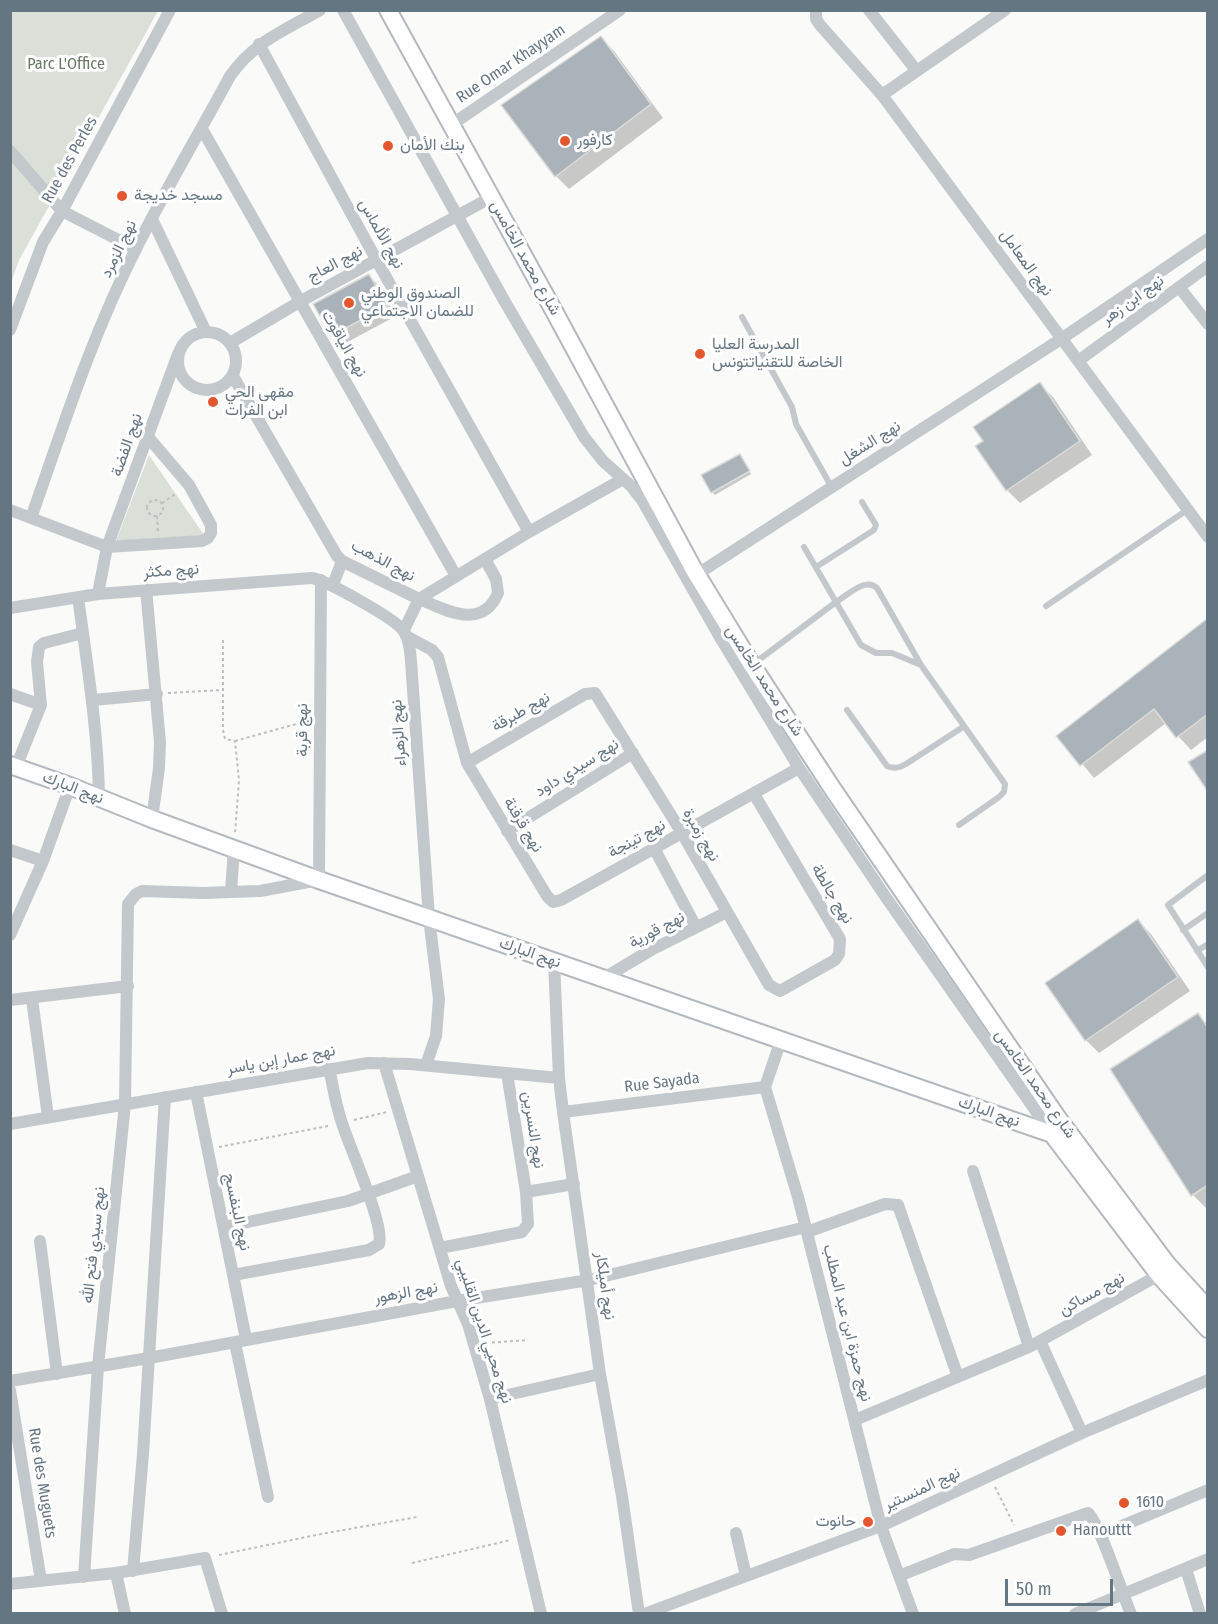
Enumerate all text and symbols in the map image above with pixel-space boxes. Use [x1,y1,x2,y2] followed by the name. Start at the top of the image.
[453,21,569,107] street label: Rue Omar Khayyam
[27,55,105,75] park label: Parc L'Office
[38,113,102,207] street label: Rue des Perles
[577,131,613,151] place label: كارفور
[558,134,572,148] marker: كارفور
[400,136,465,156] place label: بنك الأمان
[381,139,395,153] marker: بنك الأمان
[134,186,223,206] place label: مسجد خديجة
[115,189,129,203] marker: مسجد خديجة
[354,196,408,272] street label: نهج الألماس
[485,197,565,319] street label: شارع محمد الخامس
[97,217,141,281] street label: نهج الزمرد
[995,226,1057,300] street label: نهج المعامل
[304,242,366,286] street label: نهج العاج
[1098,271,1168,329] street label: نهج ابن زهر
[361,284,474,322] place label: الصندوق الوطني للضمان الاجتماعي
[342,296,356,310] marker: الصندوق الوطني للضمان الاجتماعي
[317,307,371,381] street label: نهج الياقوت
[712,335,843,373] place label: المدرسة العليا الخاصة للتقنياتتونس
[693,347,707,361] marker: المدرسة العليا الخاصة للتقنياتتونس
[225,383,294,421] place label: مقهى الحي ابن الفرات
[206,395,220,409] marker: مقهى الحي ابن الفرات
[107,411,147,479] street label: نهج الفضة
[836,417,904,469] street label: نهج الشغل
[348,536,418,586] street label: نهج الذهب
[142,559,200,583] street label: نهج مكثر
[721,622,807,740] street label: شارع محمد الخامس
[489,688,553,736] street label: نهج طبرقة
[387,699,411,767] street label: نهج الزهراء
[293,703,313,757] street label: نهج قربة
[531,735,623,801] street label: نهج سيدي داود
[40,768,106,808] street label: نهج البارك
[499,794,547,856] street label: نهج قرقنة
[678,805,724,865] street label: نهج زمبرة
[605,815,669,863] street label: نهج تينجة
[807,861,857,927] street label: نهج جالطة
[626,907,688,953] street label: نهج قورية
[497,934,563,972] street label: نهج البارك
[990,1026,1080,1142] street label: شارع محمد الخامس
[225,1041,337,1079] street label: نهج عمار إبن ياسر
[623,1069,701,1097] street label: Rue Sayada
[517,1090,549,1170] street label: نهج النسرين
[956,1093,1022,1131] street label: نهج البارك
[219,1171,255,1253] street label: نهج البنفسج
[78,1186,110,1304] street label: نهج سيدي فتح الله
[818,1242,876,1404] street label: نهج حمزة ابن عبد المطلب
[591,1251,619,1321] street label: نهج أميلكار
[452,1256,516,1406] street label: نهج محيي الدين القليبي
[1056,1268,1128,1320] street label: نهج مساكن
[373,1278,439,1308] street label: نهج الزهور
[24,1427,60,1539] street label: Rue des Muguets
[881,1463,963,1515] street label: نهج المنستير
[1136,1493,1164,1513] place label: 1610
[1117,1496,1131,1510] marker: 1610
[815,1512,856,1532] place label: حانوت
[861,1515,875,1529] marker: حانوت
[1073,1521,1131,1541] place label: Hanouttt
[1054,1524,1068,1538] marker: Hanouttt
[1008,1567,1116,1605] scale bar
[1016,1578,1052,1600] text: 50 m

